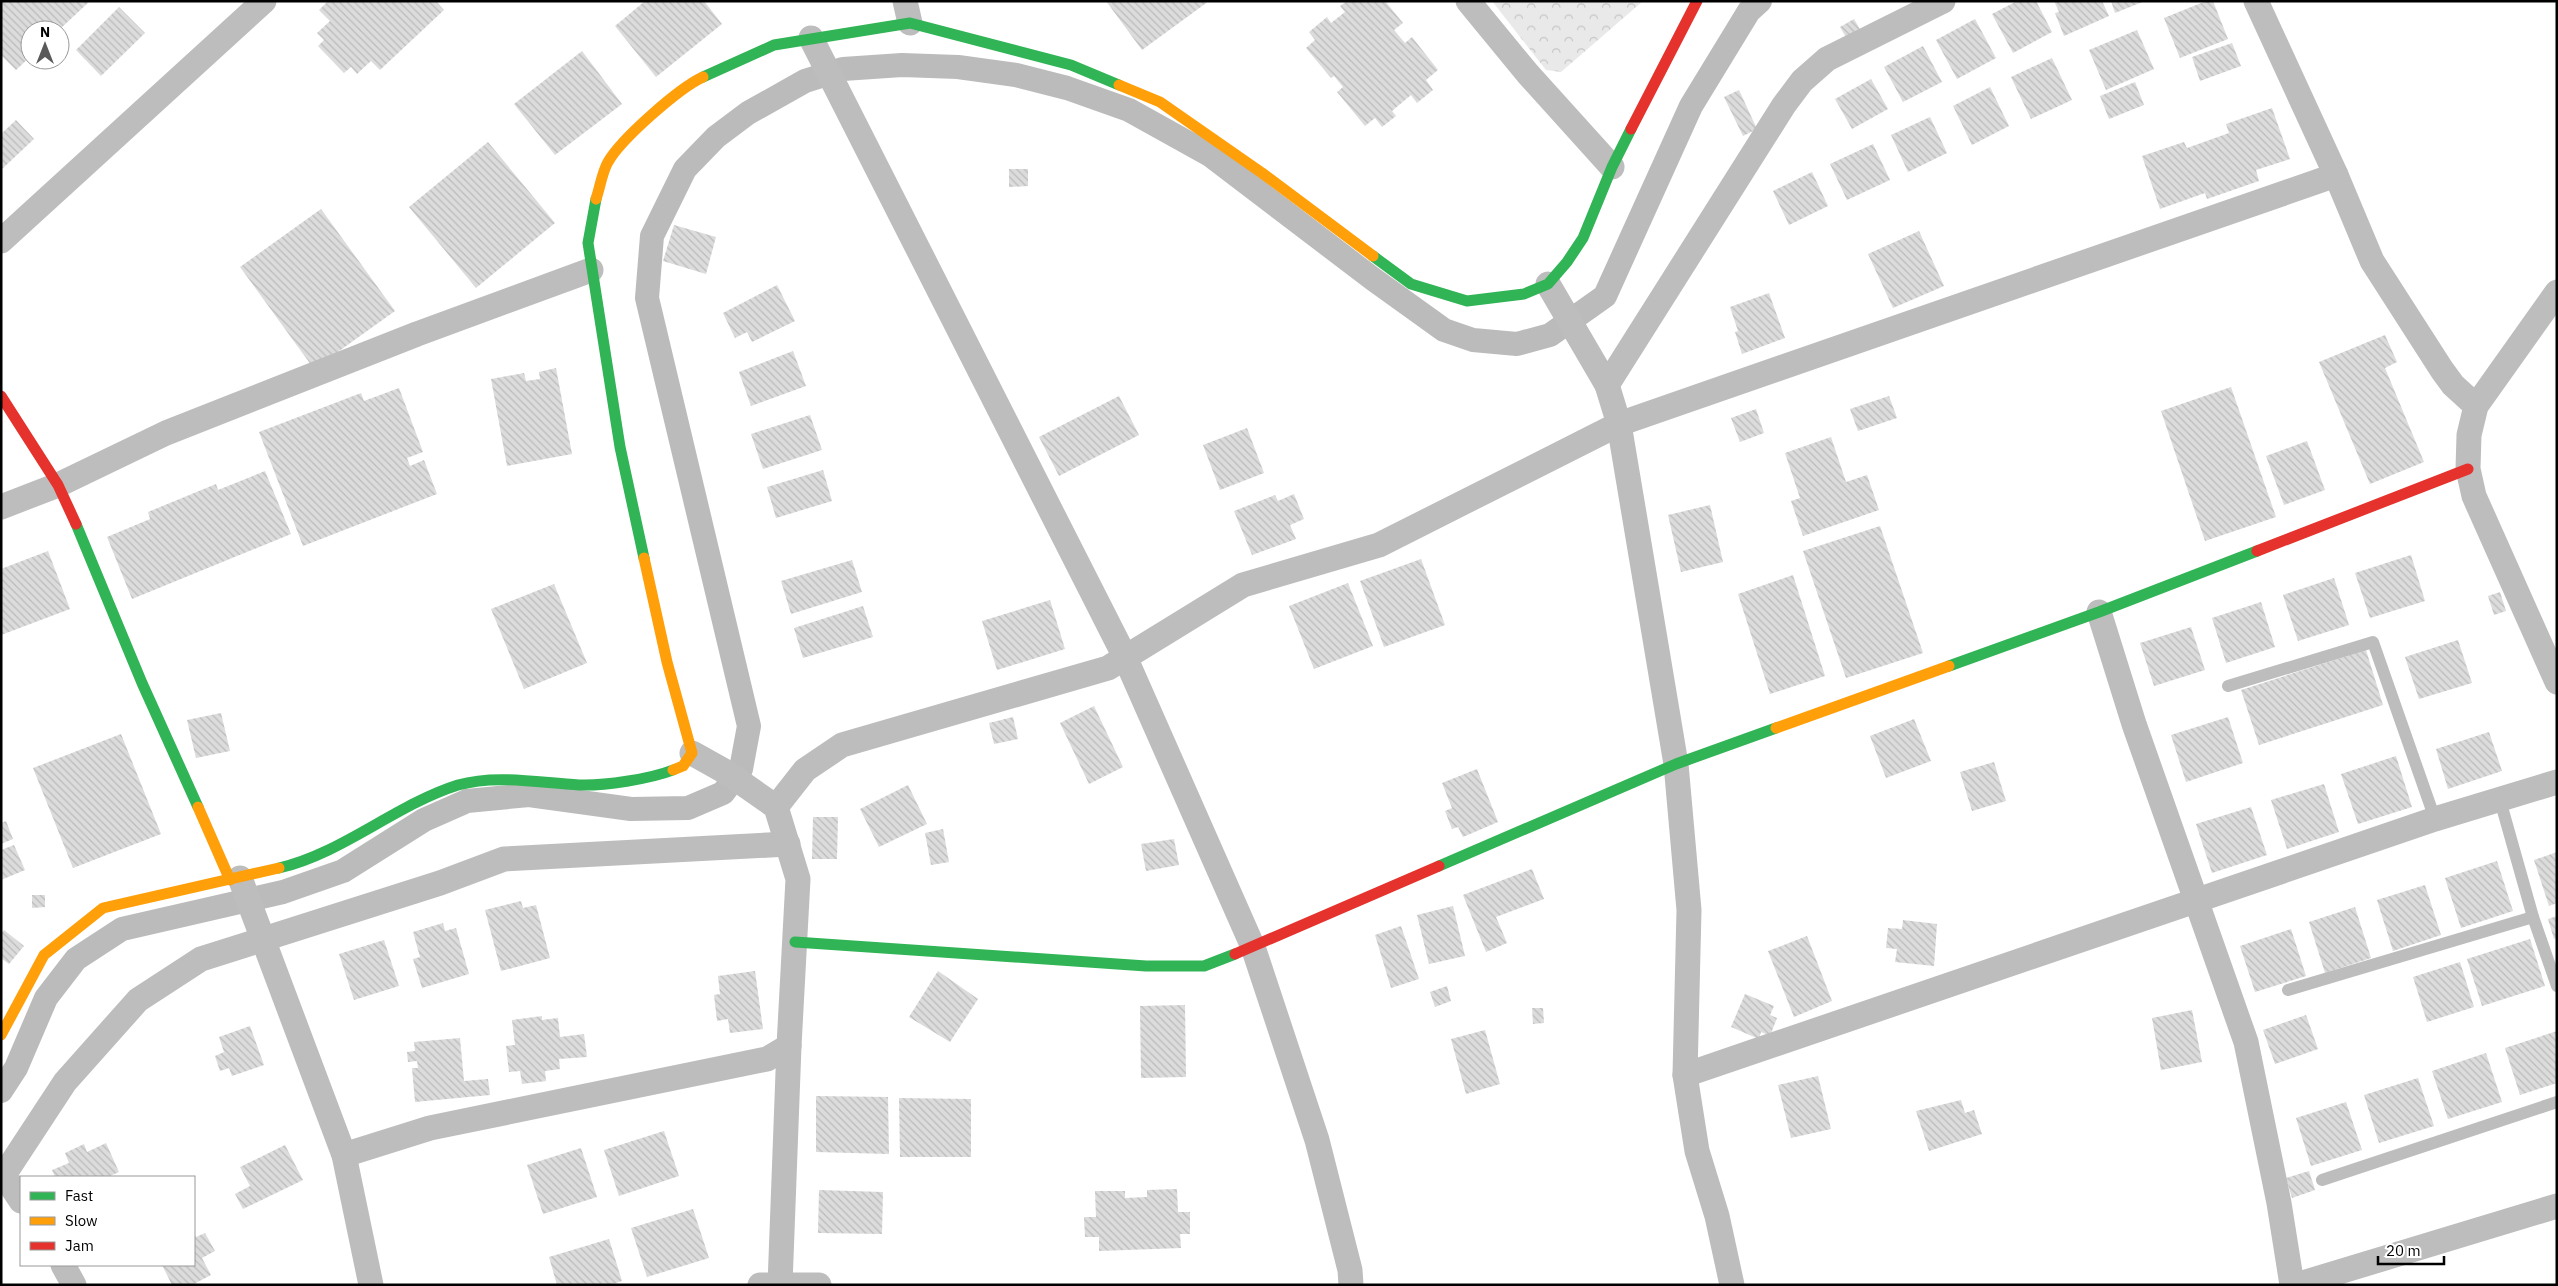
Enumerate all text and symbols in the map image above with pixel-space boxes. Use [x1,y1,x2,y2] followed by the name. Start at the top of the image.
[20,20,70,70] north arrow
[40,23,50,41] text: N
[20,1176,195,1266] legend
[65,1186,93,1205] text: Fast
[65,1211,98,1230] text: Slow
[2378,1234,2444,1266] scale bar
[65,1236,94,1255] text: Jam
[2386,1241,2421,1260] text: 20 m

